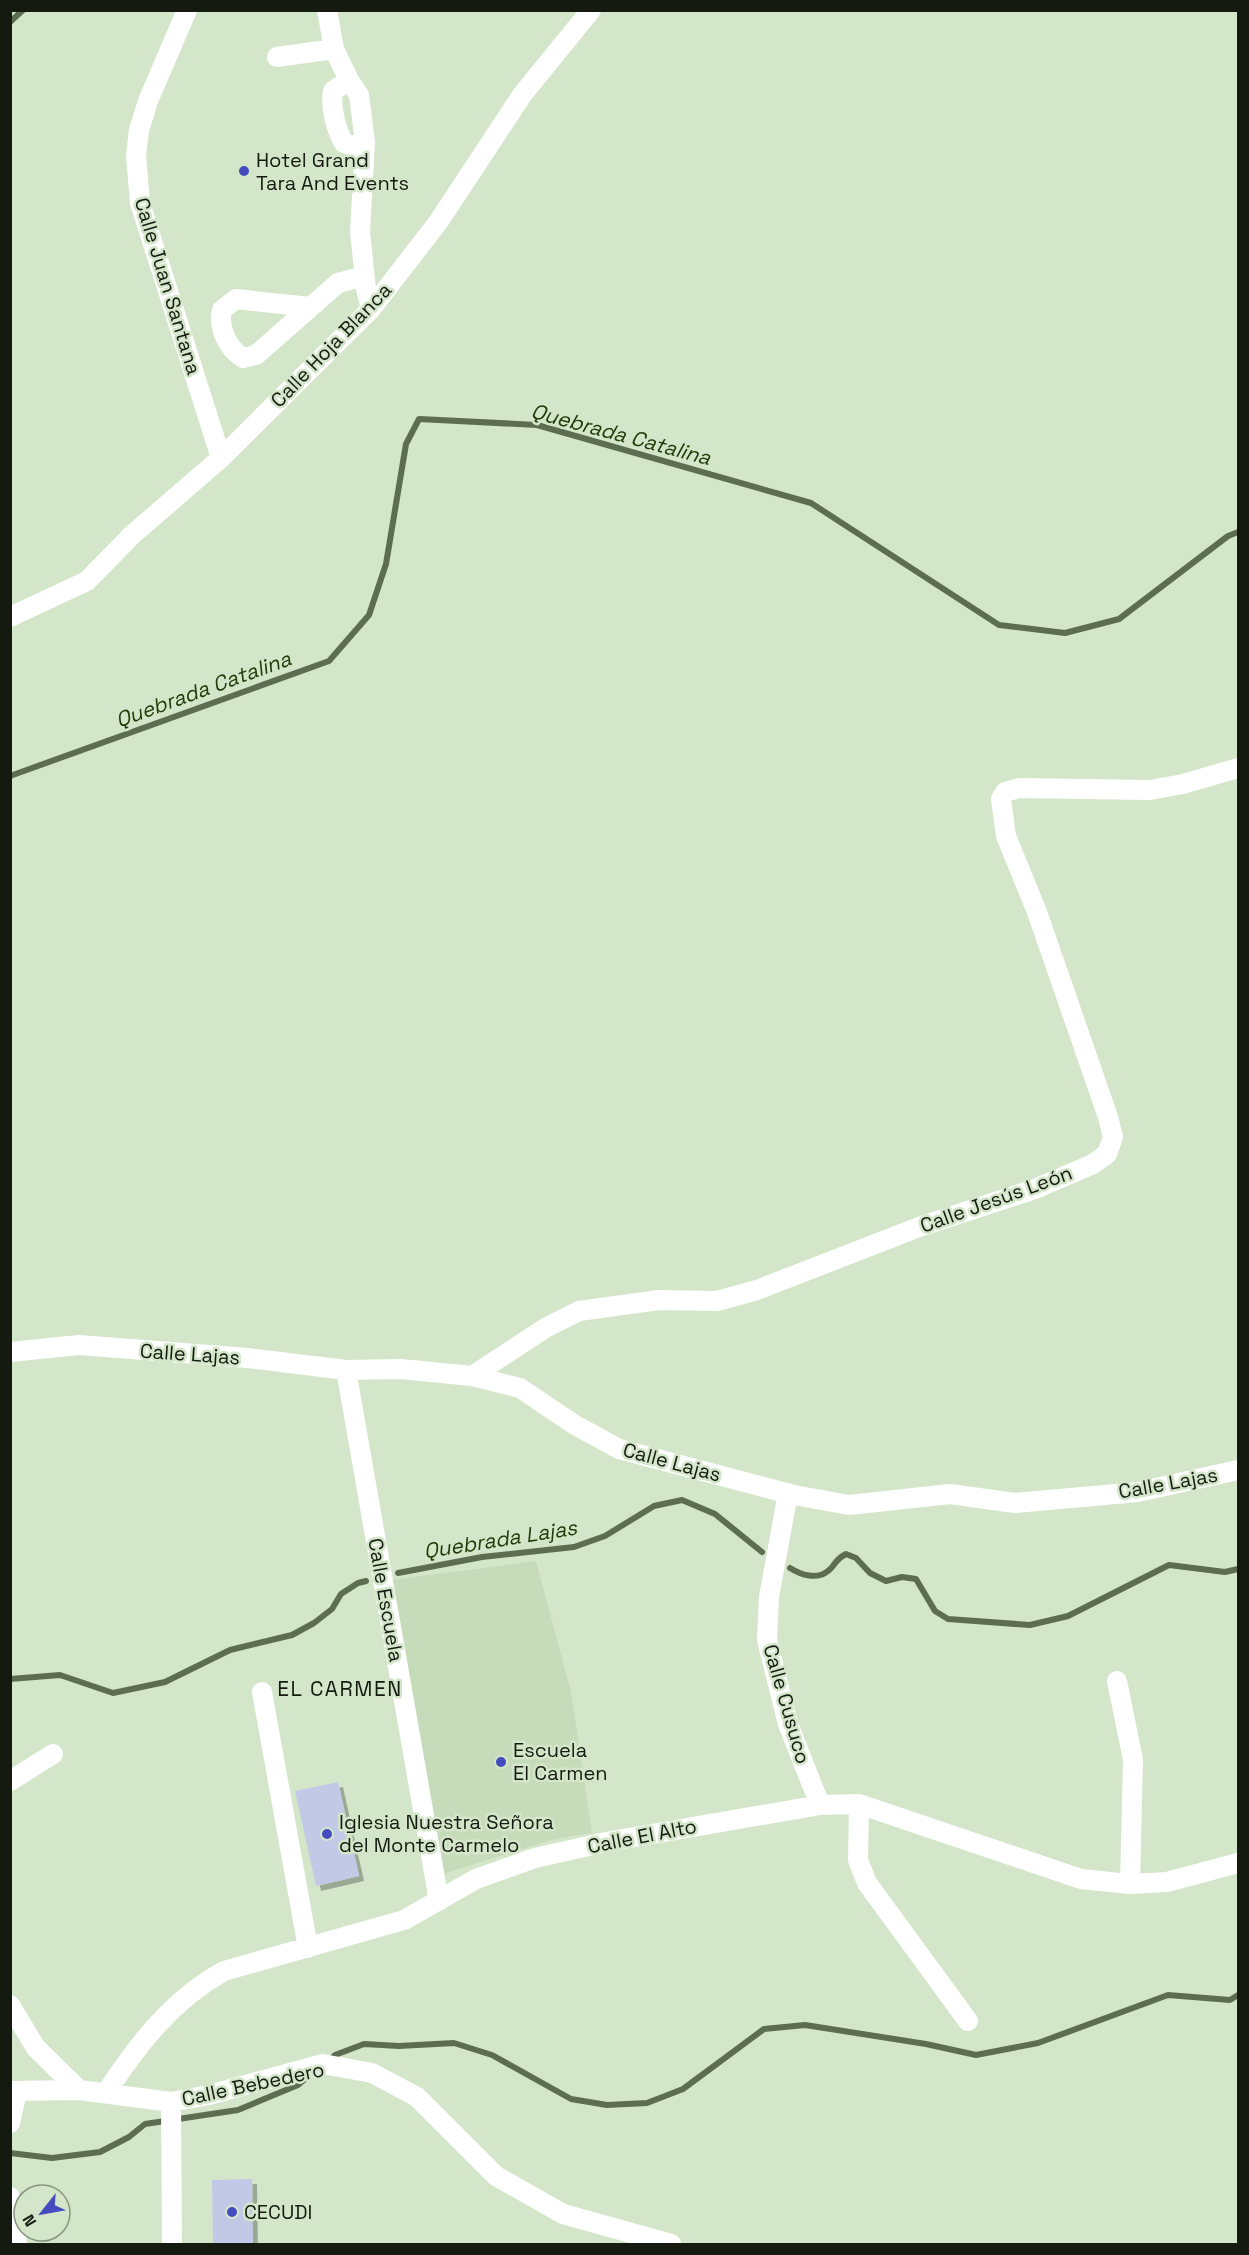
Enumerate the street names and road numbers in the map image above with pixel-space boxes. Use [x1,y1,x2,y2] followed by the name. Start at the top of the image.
[129,194,207,378] street label: Calle Juan Santana
[265,277,397,413] street label: Calle Hoja Blanca
[916,1159,1076,1239] street label: Calle Jesús León
[139,1338,241,1370] street label: Calle Lajas
[620,1436,724,1488] street label: Calle Lajas
[1116,1461,1220,1505] street label: Calle Lajas
[362,1536,410,1664] street label: Calle Escuela
[758,1641,816,1767] street label: Calle Cusuco
[585,1813,699,1859] street label: Calle El Alto
[179,2056,327,2112] street label: Calle Bebedero

